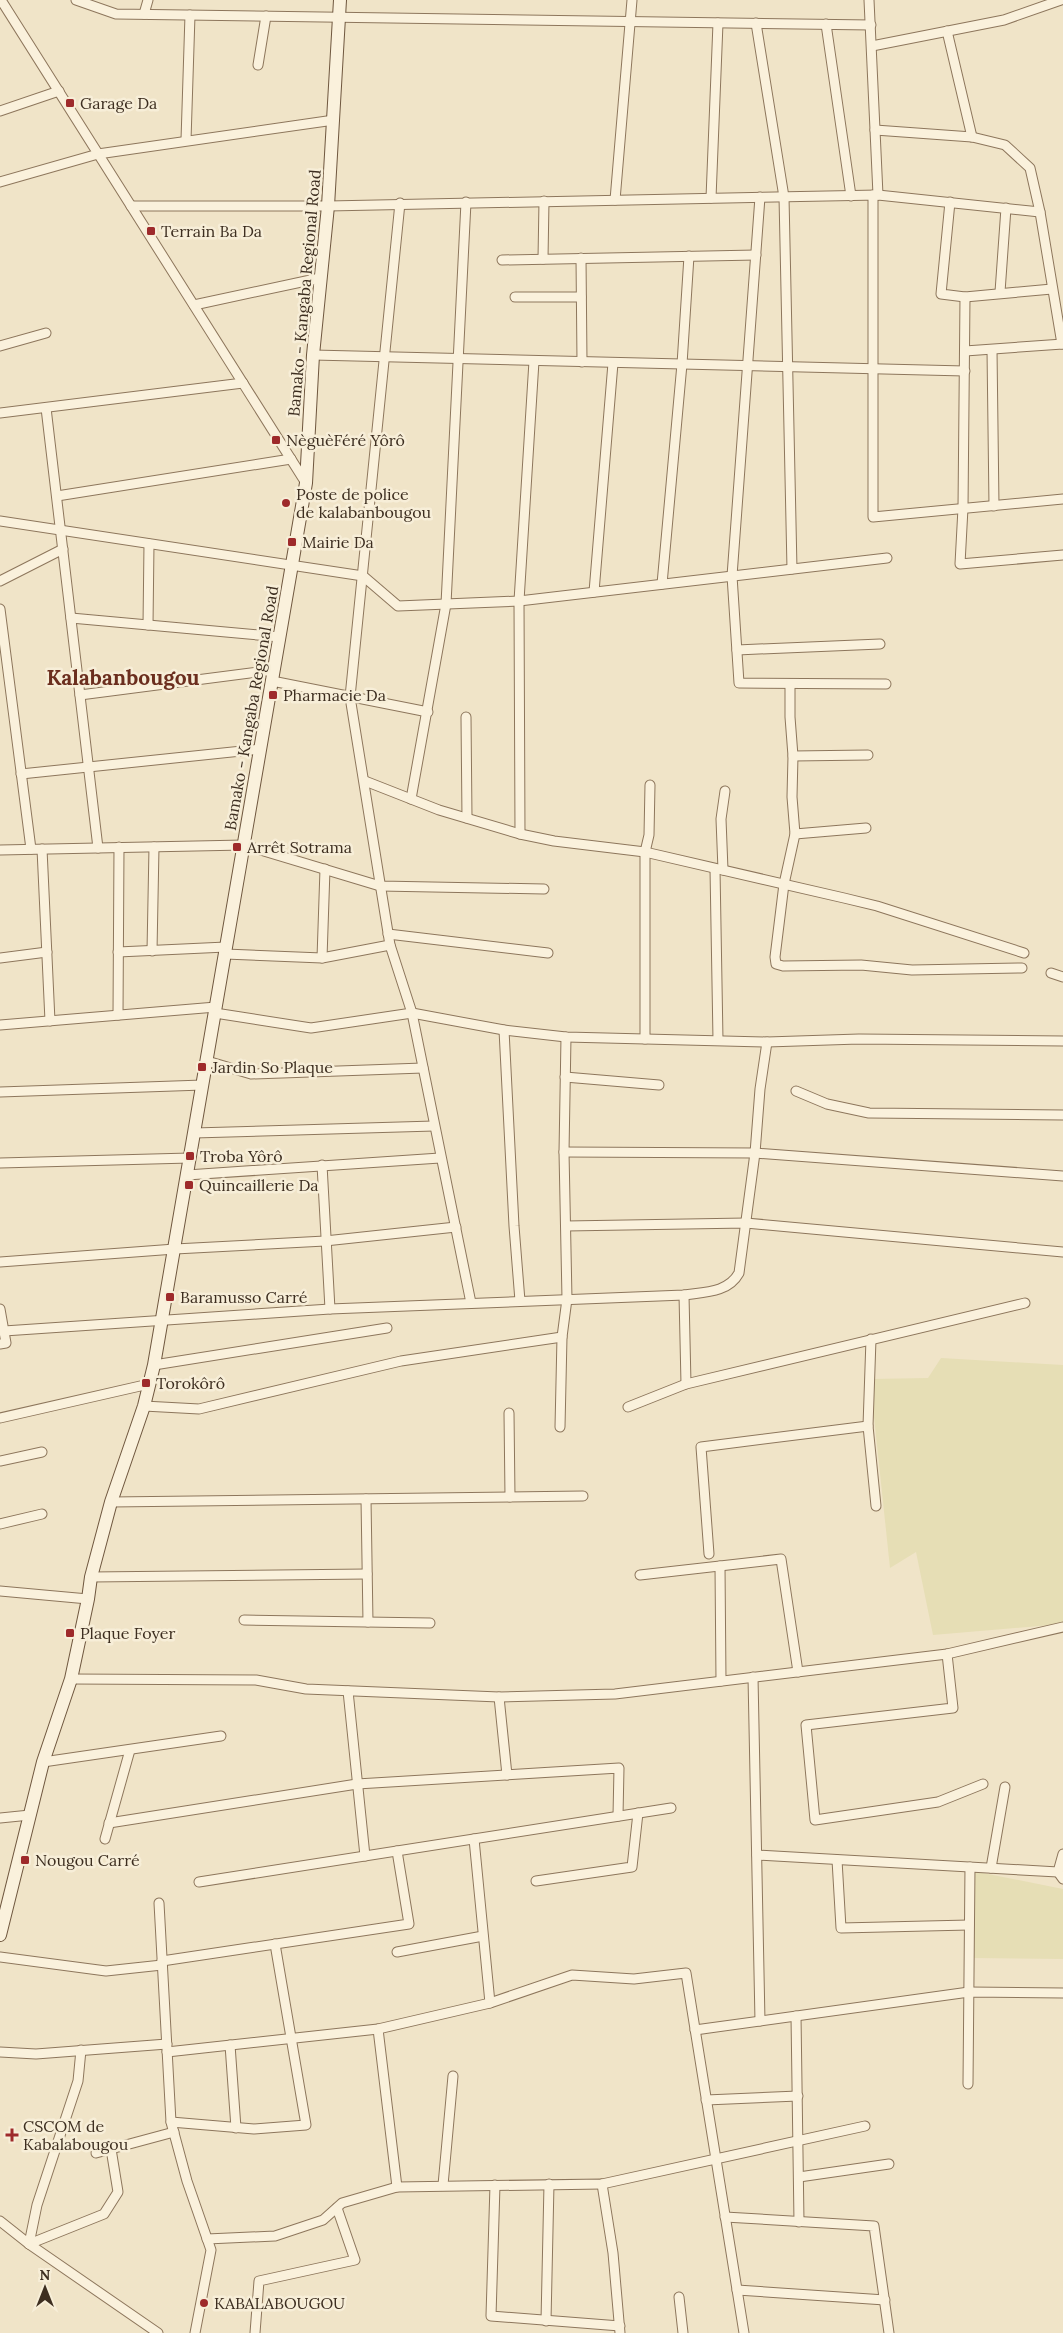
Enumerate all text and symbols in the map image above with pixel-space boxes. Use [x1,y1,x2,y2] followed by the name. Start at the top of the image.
[80,93,157,113] place label: Garage Da
[64,97,76,109] marker: Garage Da
[283,168,325,417] street label: Bamako - Kangaba Regional Road
[161,221,262,241] place label: Terrain Ba Da
[145,225,157,237] marker: Terrain Ba Da
[286,430,405,450] place label: NèguèFéré Yôrô
[270,434,282,446] marker: NèguèFéré Yôrô
[296,484,432,522] place label: Poste de police de kalabanbougou
[280,497,292,509] marker: Poste de police de kalabanbougou
[302,532,374,552] place label: Mairie Da
[286,536,298,548] marker: Mairie Da
[220,584,282,832] street label: Bamako - Kangaba Regional Road
[46,664,200,691] district label: Kalabanbougou
[283,685,386,705] place label: Pharmacie Da
[267,689,279,701] marker: Pharmacie Da
[246,837,352,857] place label: Arrêt Sotrama
[231,841,243,853] marker: Arrêt Sotrama
[211,1057,333,1077] place label: Jardin So Plaque
[196,1061,208,1073] marker: Jardin So Plaque
[200,1146,283,1166] place label: Troba Yôrô
[184,1150,196,1162] marker: Troba Yôrô
[199,1175,319,1195] place label: Quincaillerie Da
[183,1179,195,1191] marker: Quincaillerie Da
[180,1287,308,1307] place label: Baramusso Carré
[164,1291,176,1303] marker: Baramusso Carré
[156,1373,225,1393] place label: Torokôrô
[140,1377,152,1389] marker: Torokôrô
[80,1623,175,1643] place label: Plaque Foyer
[64,1627,76,1639] marker: Plaque Foyer
[35,1850,140,1870] place label: Nougou Carré
[19,1854,31,1866] marker: Nougou Carré
[23,2116,129,2154] place label: CSCOM de Kabalabougou
[5,2128,19,2142] marker: CSCOM de Kabalabougou
[20,2263,70,2313] north arrow
[40,2266,51,2284] text: N
[214,2293,345,2313] place label: KABALABOUGOU
[198,2297,210,2309] marker: KABALABOUGOU

